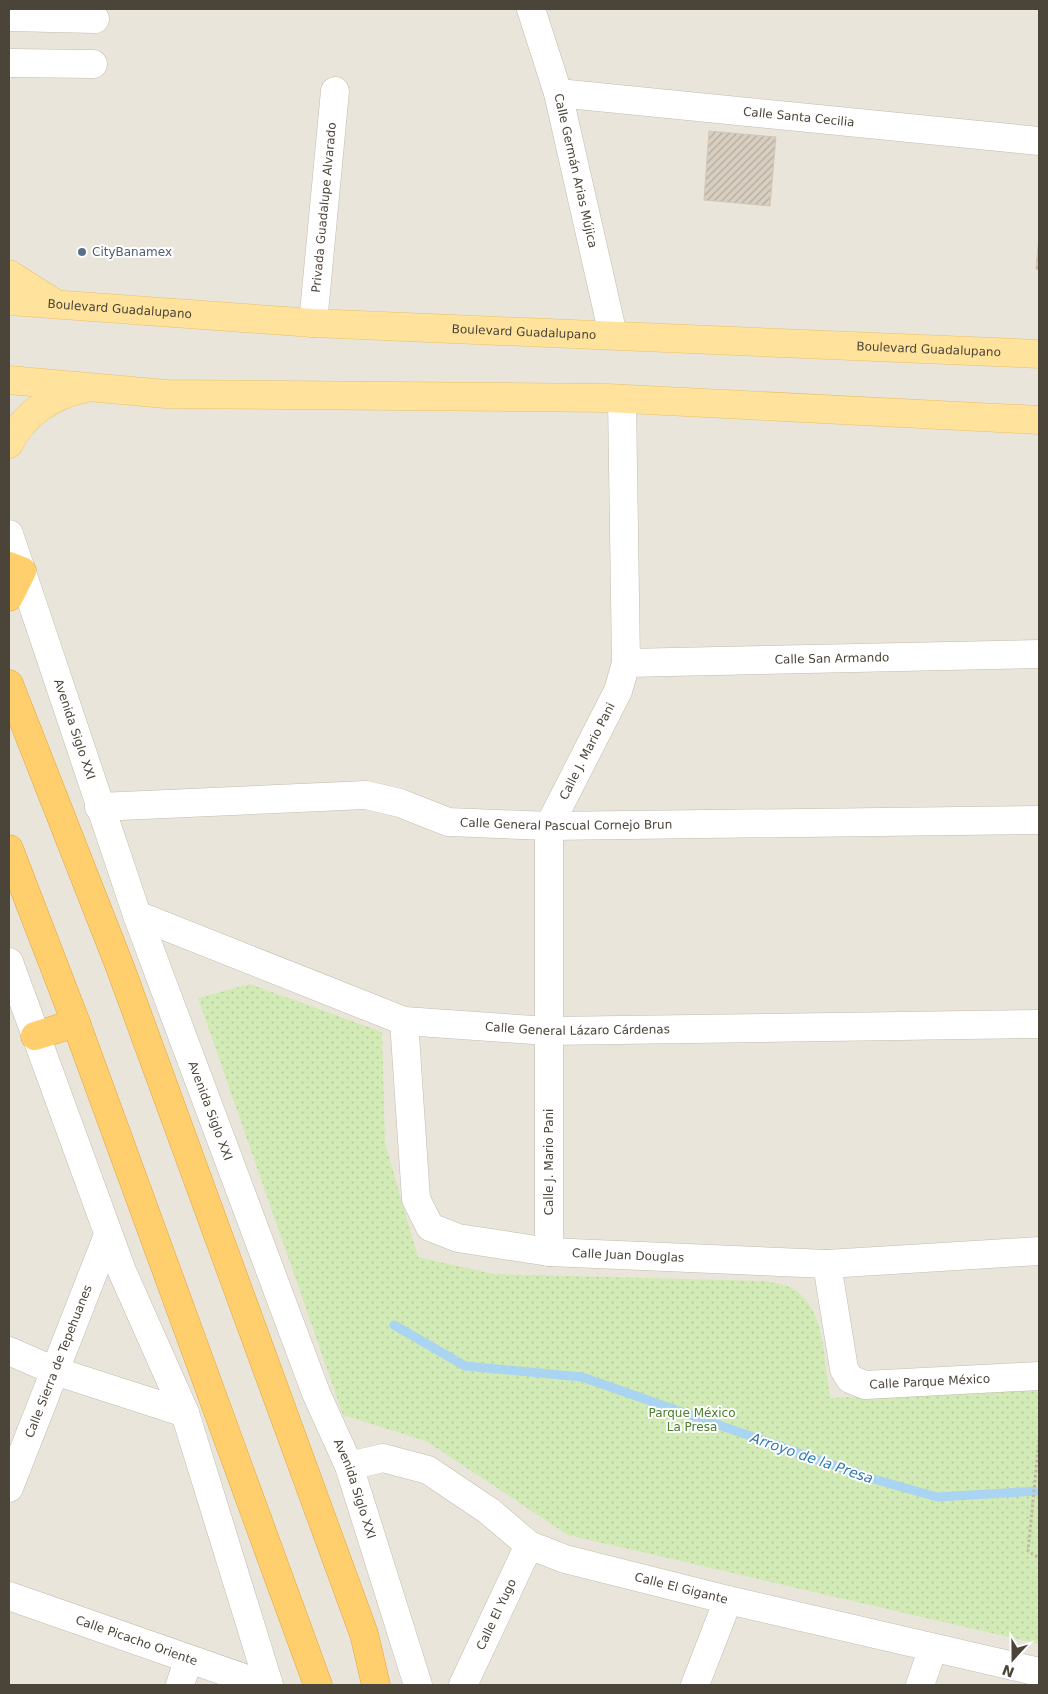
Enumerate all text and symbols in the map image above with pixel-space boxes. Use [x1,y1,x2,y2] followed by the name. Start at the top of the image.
[551,92,600,249] street label: Calle Germán Arias Mújica
[742,105,855,130] street label: Calle Santa Cecilia
[309,122,339,293] street label: Privada Guadalupe Alvarado
[92,245,172,259] place label: CityBanamex
[76,246,88,258] marker: CityBanamex
[47,297,192,321] street label: Boulevard Guadalupano
[451,322,597,342] street label: Boulevard Guadalupano
[856,339,1001,359] street label: Boulevard Guadalupano
[774,650,889,667] street label: Calle San Armando
[51,677,98,781] street label: Avenida Siglo XXI
[557,700,618,802] street label: Calle J. Mario Pani
[460,815,672,833] street label: Calle General Pascual Cornejo Brun
[484,1020,670,1038] street label: Calle General Lázaro Cárdenas
[185,1059,235,1162] street label: Avenida Siglo XXI
[542,1109,556,1215] street label: Calle J. Mario Pani
[572,1246,685,1265] street label: Calle Juan Douglas
[22,1283,95,1440] street label: Calle Sierra de Tepehuanes
[869,1372,990,1392] street label: Calle Parque México
[648,1406,736,1434] park label: Parque México La Presa
[748,1429,875,1486] water label: Arroyo de la Presa
[331,1437,379,1541] street label: Avenida Siglo XXI
[633,1570,729,1607] street label: Calle El Gigante
[474,1577,519,1652] street label: Calle El Yugo
[74,1613,199,1668] street label: Calle Picacho Oriente
[988,1634,1038,1684] north arrow
[1000,1662,1017,1681] text: N

